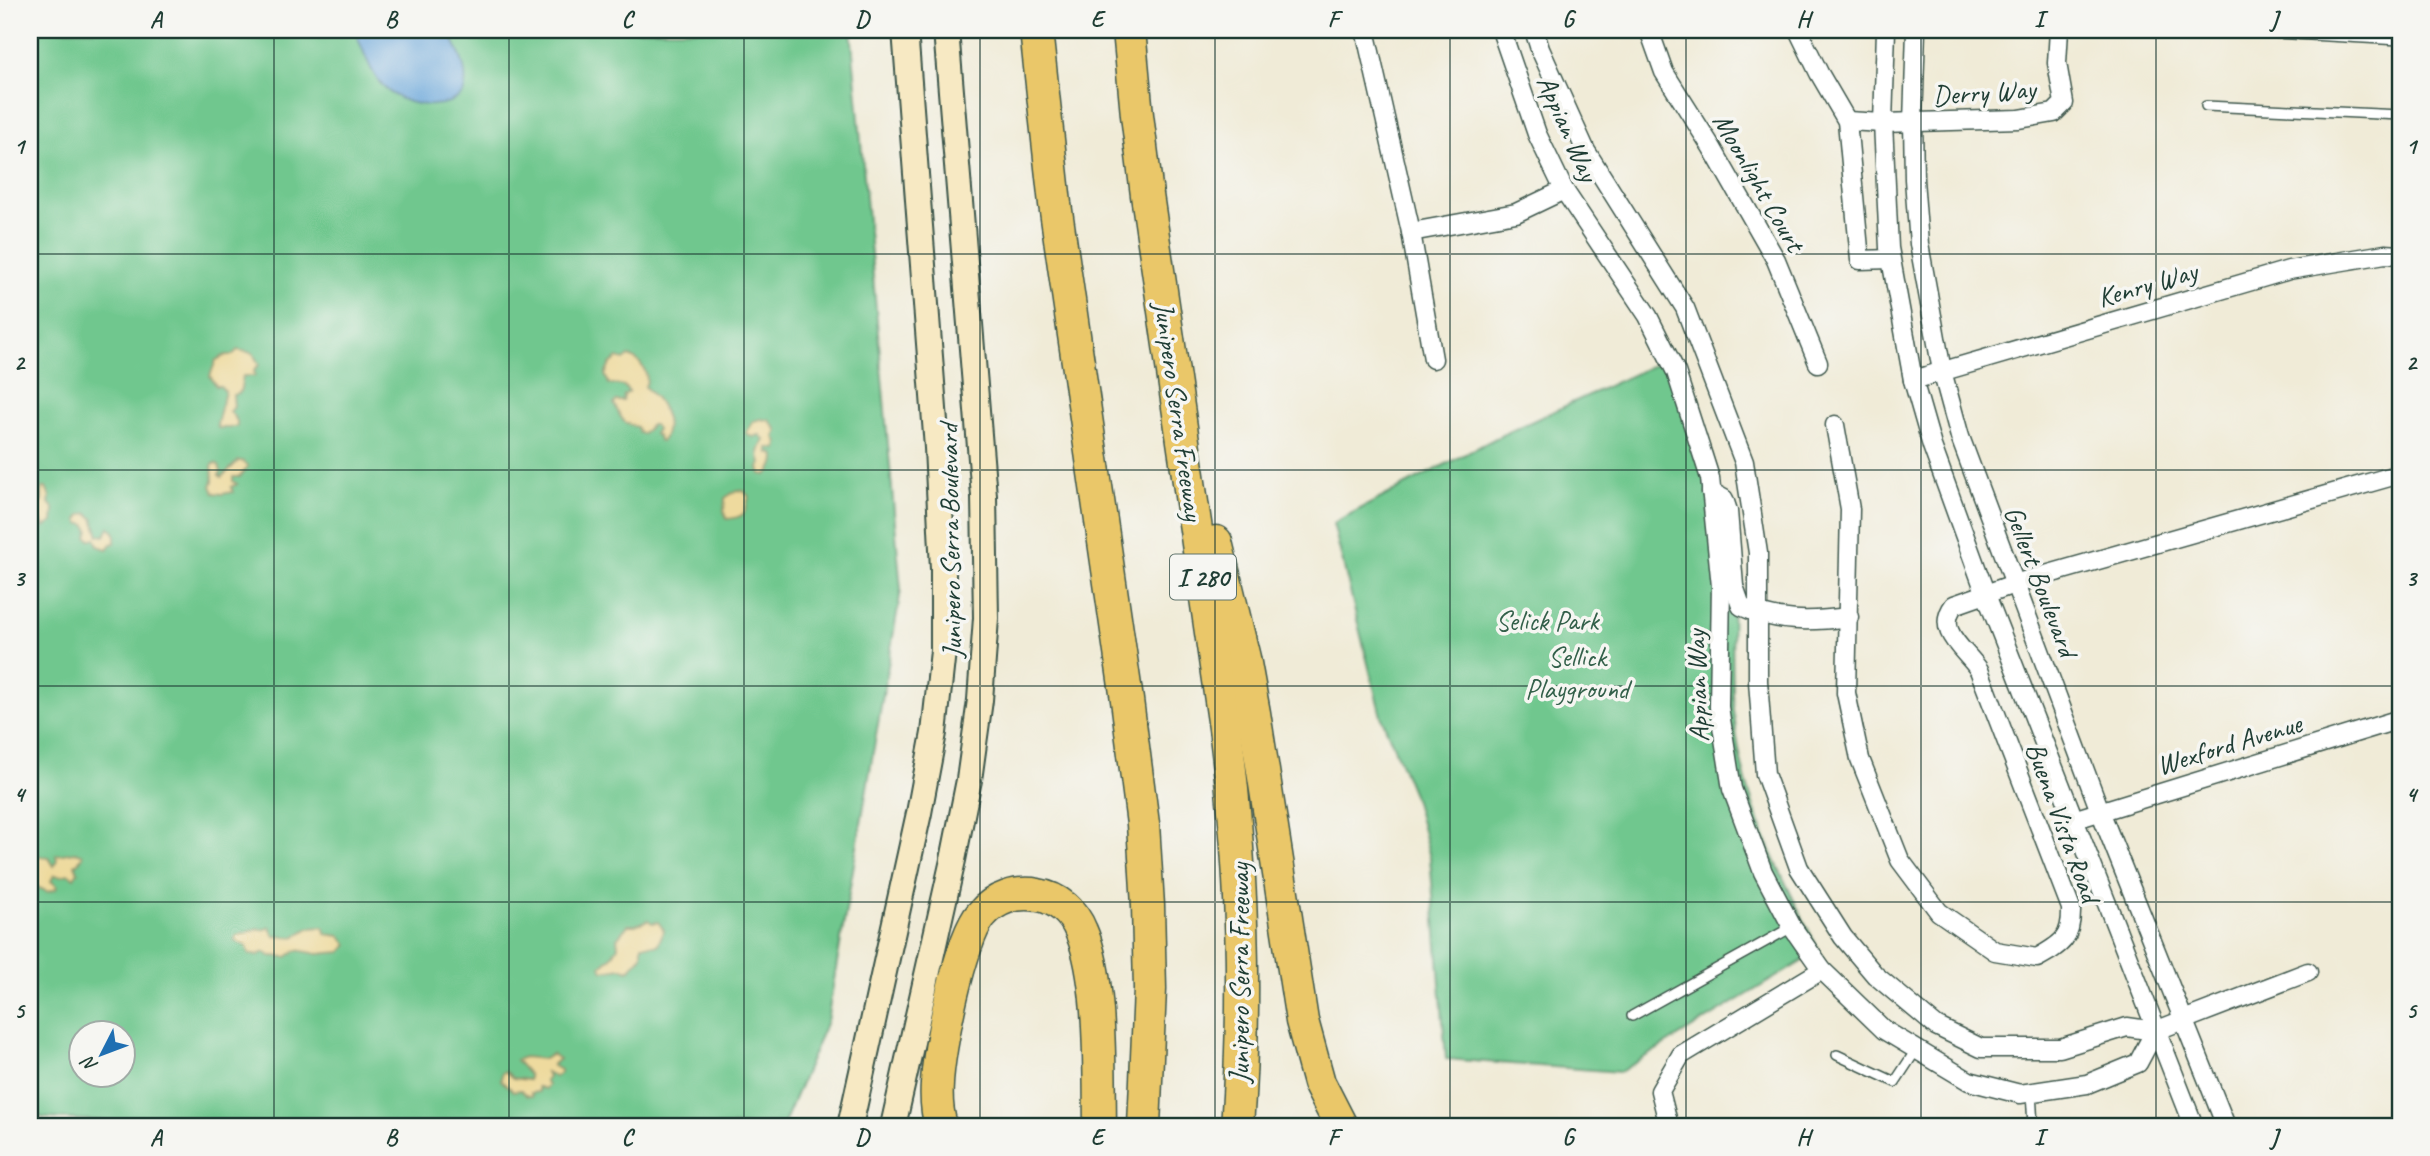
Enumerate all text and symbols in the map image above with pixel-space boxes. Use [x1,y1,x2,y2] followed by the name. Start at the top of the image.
[150,5,164,34] text: A
[385,5,399,34] text: B
[622,5,636,34] text: C
[855,5,871,34] text: D
[1091,5,1107,34] text: E
[1328,5,1344,34] text: F
[1562,5,1577,34] text: G
[1796,5,1814,34] text: H
[2034,5,2049,34] text: I
[2268,5,2281,34] text: J
[1529,70,1608,189] street label: Appian Way
[1931,71,2039,113] street label: Derry Way
[1705,106,1814,260] street label: Moonlight Court
[14,132,27,161] text: 1
[2406,132,2419,161] text: 1
[2093,252,2203,315] street label: Kenry Way
[1146,297,1212,525] street label: Junipero Serra Freeway
[14,348,27,377] text: 2
[2406,348,2419,377] text: 2
[930,419,970,661] street label: Junipero Serra Boulevard
[1996,501,2087,665] street label: Gellert Boulevard
[1170,554,1236,600] road number: I 280
[14,564,27,593] text: 3
[2406,564,2419,593] text: 3
[1496,603,1600,638] park label: Selick Park
[1677,627,1716,743] street label: Appian Way
[1525,639,1633,706] park label: Sellick Playground
[2152,705,2307,783] street label: Wexford Avenue
[2018,737,2109,910] street label: Buena Vista Road
[14,780,27,809] text: 4
[2406,780,2419,809] text: 4
[1222,860,1257,1085] street label: Junipero Serra Freeway
[14,996,26,1025] text: 5
[2406,996,2418,1025] text: 5
[66,1020,136,1090] north arrow
[75,1050,103,1077] text: N
[150,1123,164,1152] text: A
[385,1123,399,1152] text: B
[622,1123,636,1152] text: C
[855,1123,871,1152] text: D
[1091,1123,1107,1152] text: E
[1328,1123,1344,1152] text: F
[1562,1123,1577,1152] text: G
[1796,1123,1814,1152] text: H
[2034,1123,2049,1152] text: I
[2268,1123,2281,1152] text: J

